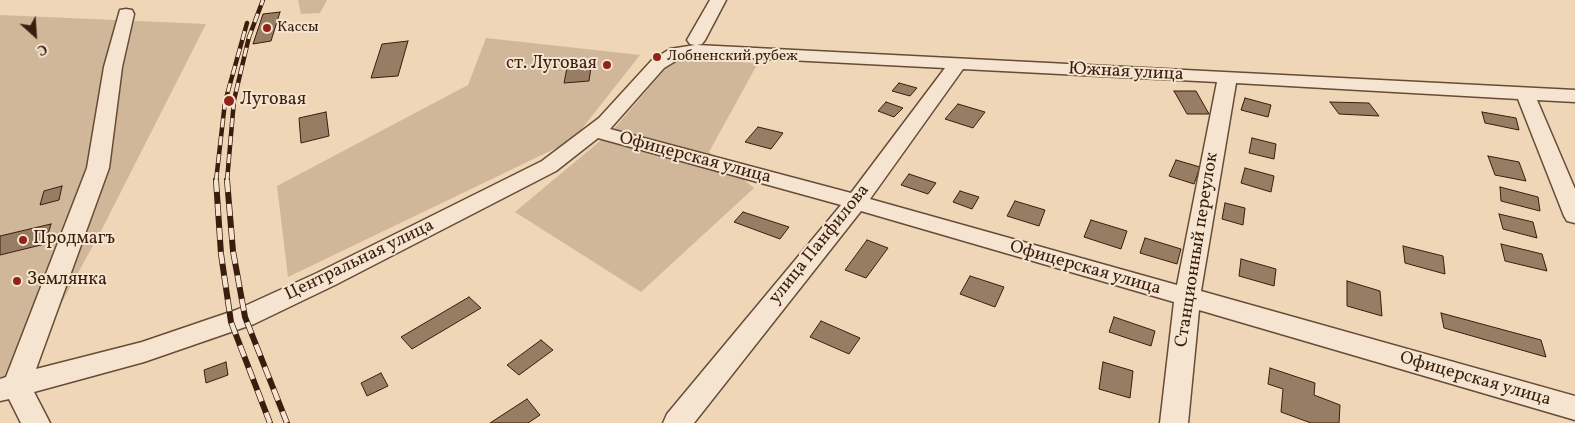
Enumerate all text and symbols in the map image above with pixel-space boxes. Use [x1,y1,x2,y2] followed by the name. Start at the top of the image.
[10,10,60,60] north arrow
[277,19,319,37] place label: Кассы
[261,22,273,34] marker: Кассы
[34,38,50,59] text: С
[667,48,798,66] place label: Лобненский рубеж
[651,51,663,63] marker: Лобненский рубеж
[506,54,597,76] place label: ст. Луговая
[601,59,613,71] marker: ст. Луговая
[1068,59,1184,87] street label: Южная улица
[240,90,306,112] place label: Луговая
[222,94,236,108] marker: Луговая
[617,128,773,190] street label: Офицерская улица
[1172,151,1224,349] street label: Станционный переулок
[765,181,875,309] street label: улица Панфилова
[282,215,438,307] street label: Центральная улица
[33,229,115,251] place label: Продмагъ
[17,234,29,246] marker: Продмагъ
[1007,237,1163,301] street label: Офицерская улица
[27,270,107,292] place label: Землянка
[11,275,23,287] marker: Землянка
[1397,348,1553,412] street label: Офицерская улица

